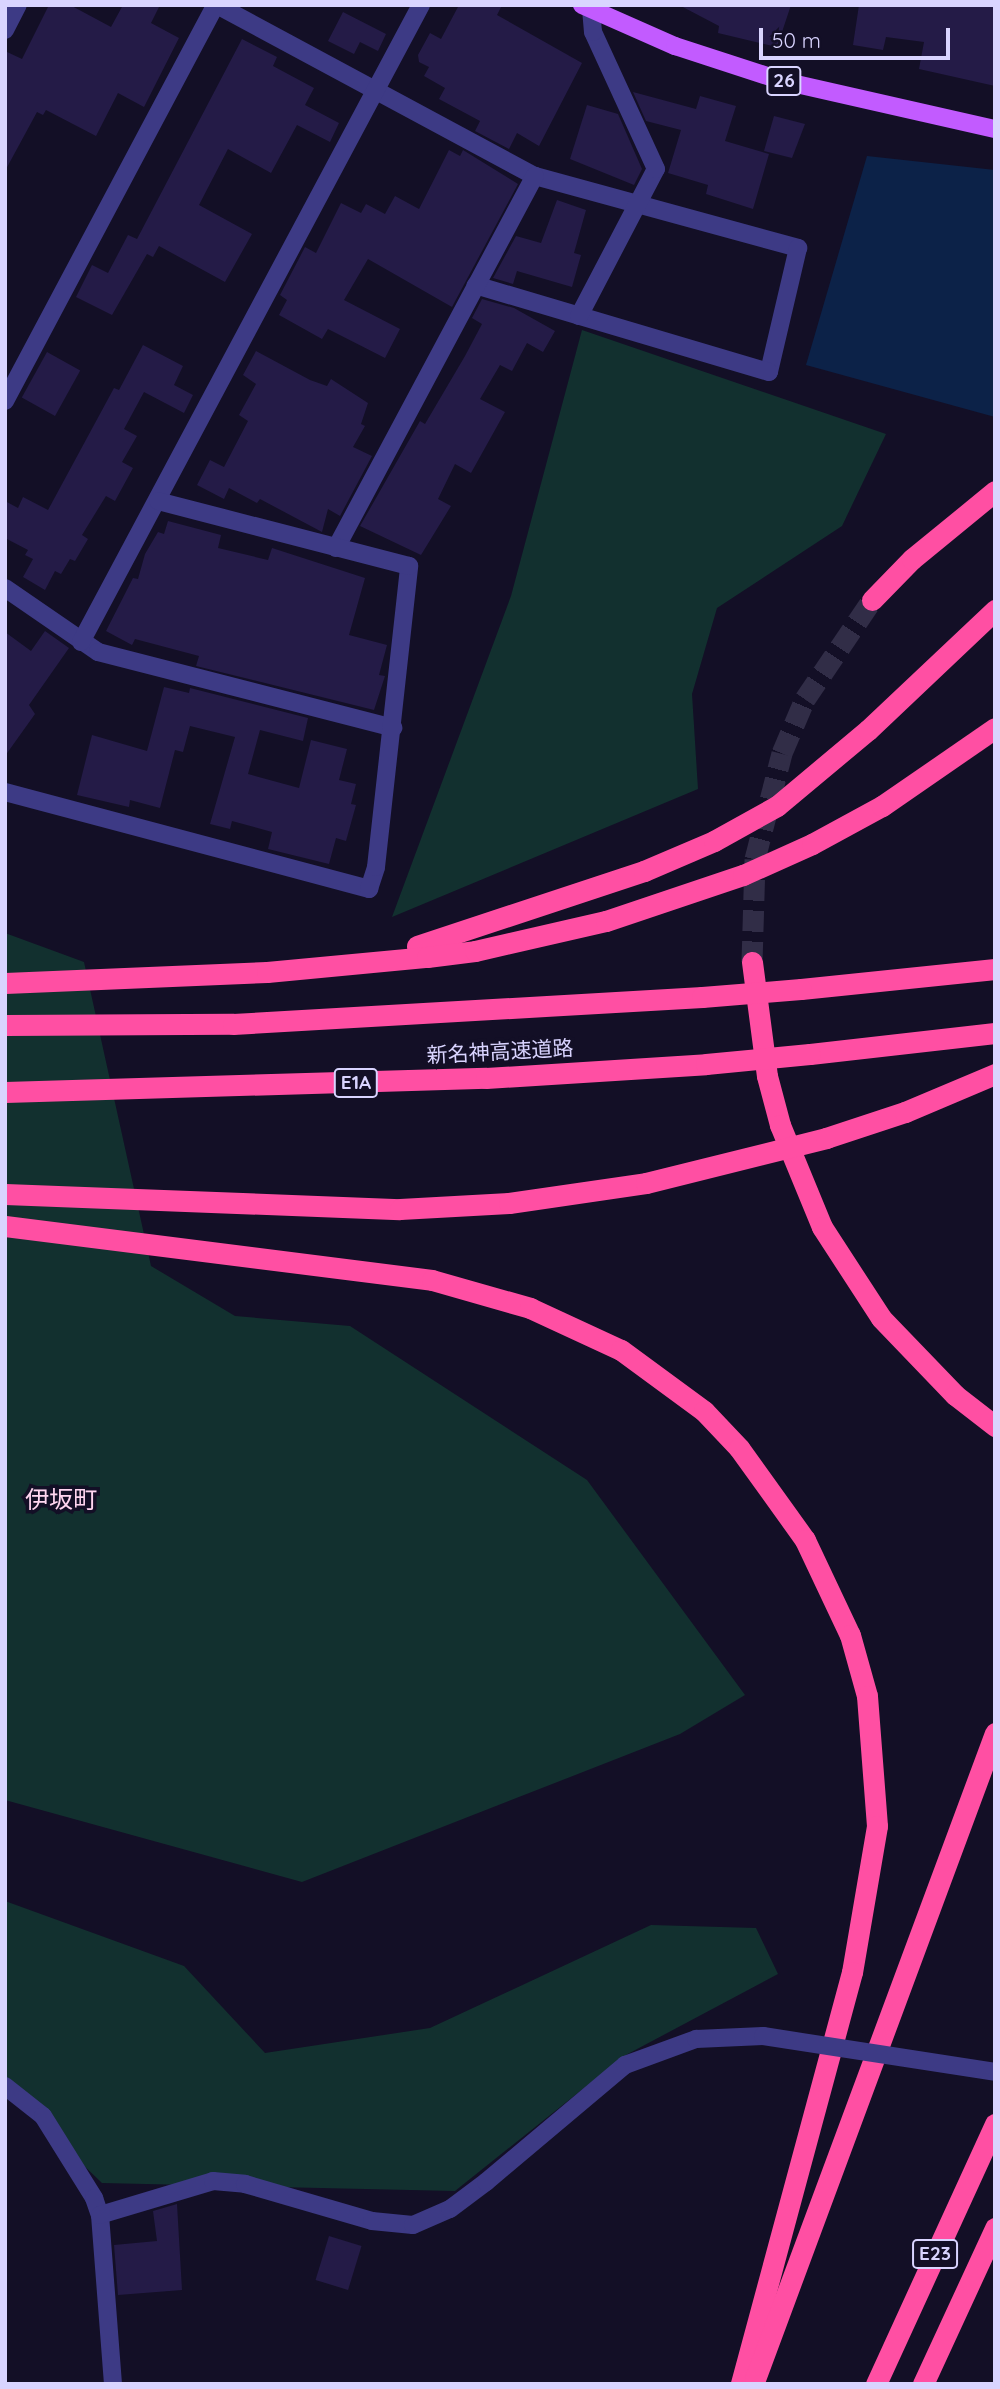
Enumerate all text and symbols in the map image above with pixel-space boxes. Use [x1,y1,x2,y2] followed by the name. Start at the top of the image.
[762,14,953,58] scale bar
[772,27,821,53] text: 50 m
[765,66,803,96] road number: 26
[426,1035,574,1067] street label: 新名神高速道路
[333,1068,379,1098] road number: E1A
[25,1486,97,1514] district label: 伊坂町
[911,2238,960,2270] road number: E23

